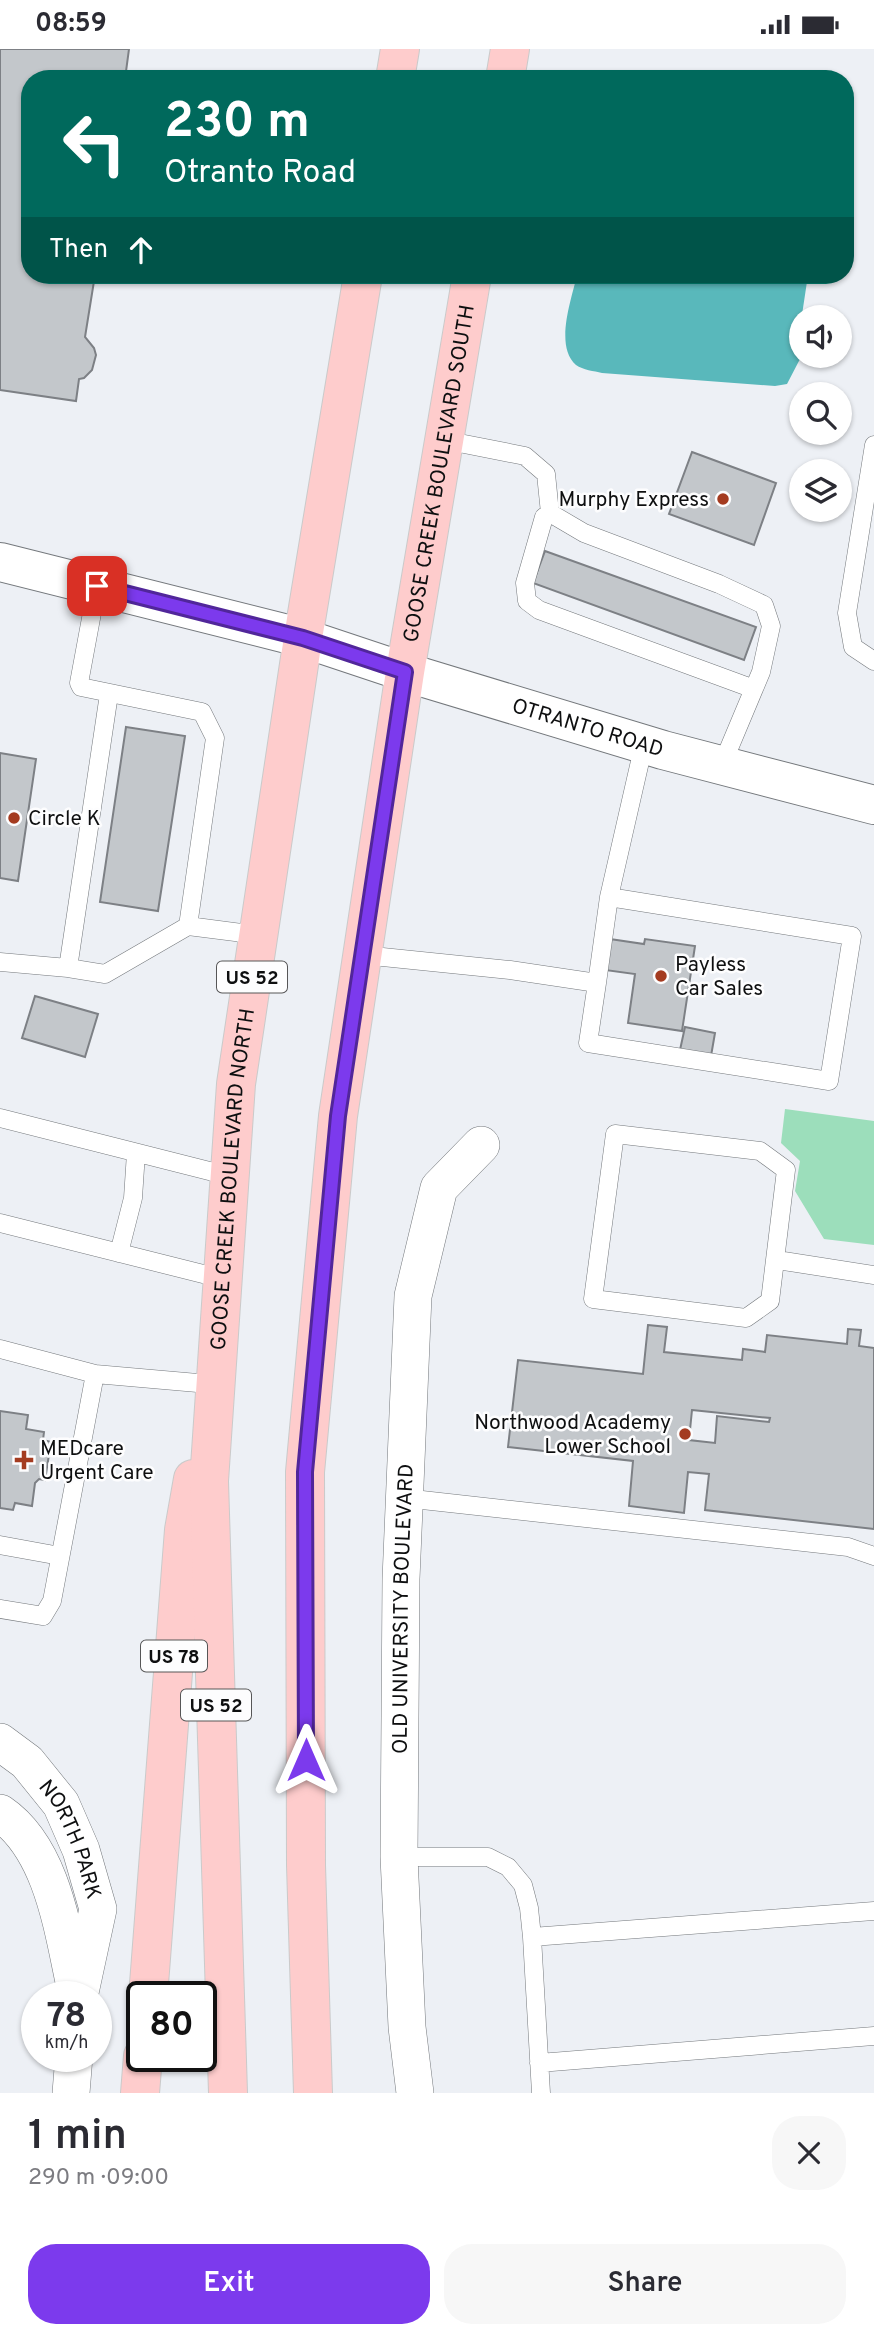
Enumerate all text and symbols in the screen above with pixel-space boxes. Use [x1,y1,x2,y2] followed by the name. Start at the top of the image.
[35,8,107,41] text: 08:59
[164,93,310,155] text: 230 m
[49,98,140,189] icon: left
[164,154,356,194] text: Otranto Road
[122,231,160,269] icon: ahead
[49,234,108,267] text: Then
[398,303,482,645] street label: GOOSE CREEK BOULEVARD SOUTH
[789,305,852,522] map controls
[789,305,852,368] button: sound
[789,382,852,445] button: search
[789,459,852,522] button: layers
[559,487,709,514] place label: Murphy Express
[715,491,731,507] marker: Murphy Express
[67,556,127,616] pin
[78,567,116,605] icon: arrive
[509,693,666,764] street label: OTRANTO ROAD
[28,806,101,833] place label: Circle K
[6,810,22,826] marker: Circle K
[675,952,763,1003] place label: Payless Car Sales
[217,961,287,993] road number: US 52
[653,968,669,984] marker: Payless Car Sales
[206,1007,262,1351] street label: GOOSE CREEK BOULEVARD NORTH
[474,1410,671,1461] place label: Northwood Academy Lower School
[677,1426,693,1442] marker: Northwood Academy Lower School
[40,1436,154,1487] place label: MEDcare Urgent Care
[14,1450,34,1470] marker: MEDcare Urgent Care
[388,1463,421,1754] street label: OLD UNIVERSITY BOULEVARD
[141,1641,207,1672] road number: US 78
[181,1689,251,1721] road number: US 52
[269,1723,343,1797] position arrow
[32,1775,106,1902] street label: NORTH PARK
[126,1981,217,2072] speed limit sign: 80
[47,1995,86,2039] text: 78
[45,2032,88,2055] text: km/h
[28,2111,127,2164] text: 1 min
[772,2116,846,2190] button: close
[28,2164,169,2193] text: 290 m · 09:00
[28,2244,430,2324] button: Exit
[444,2244,846,2324] button: Share

